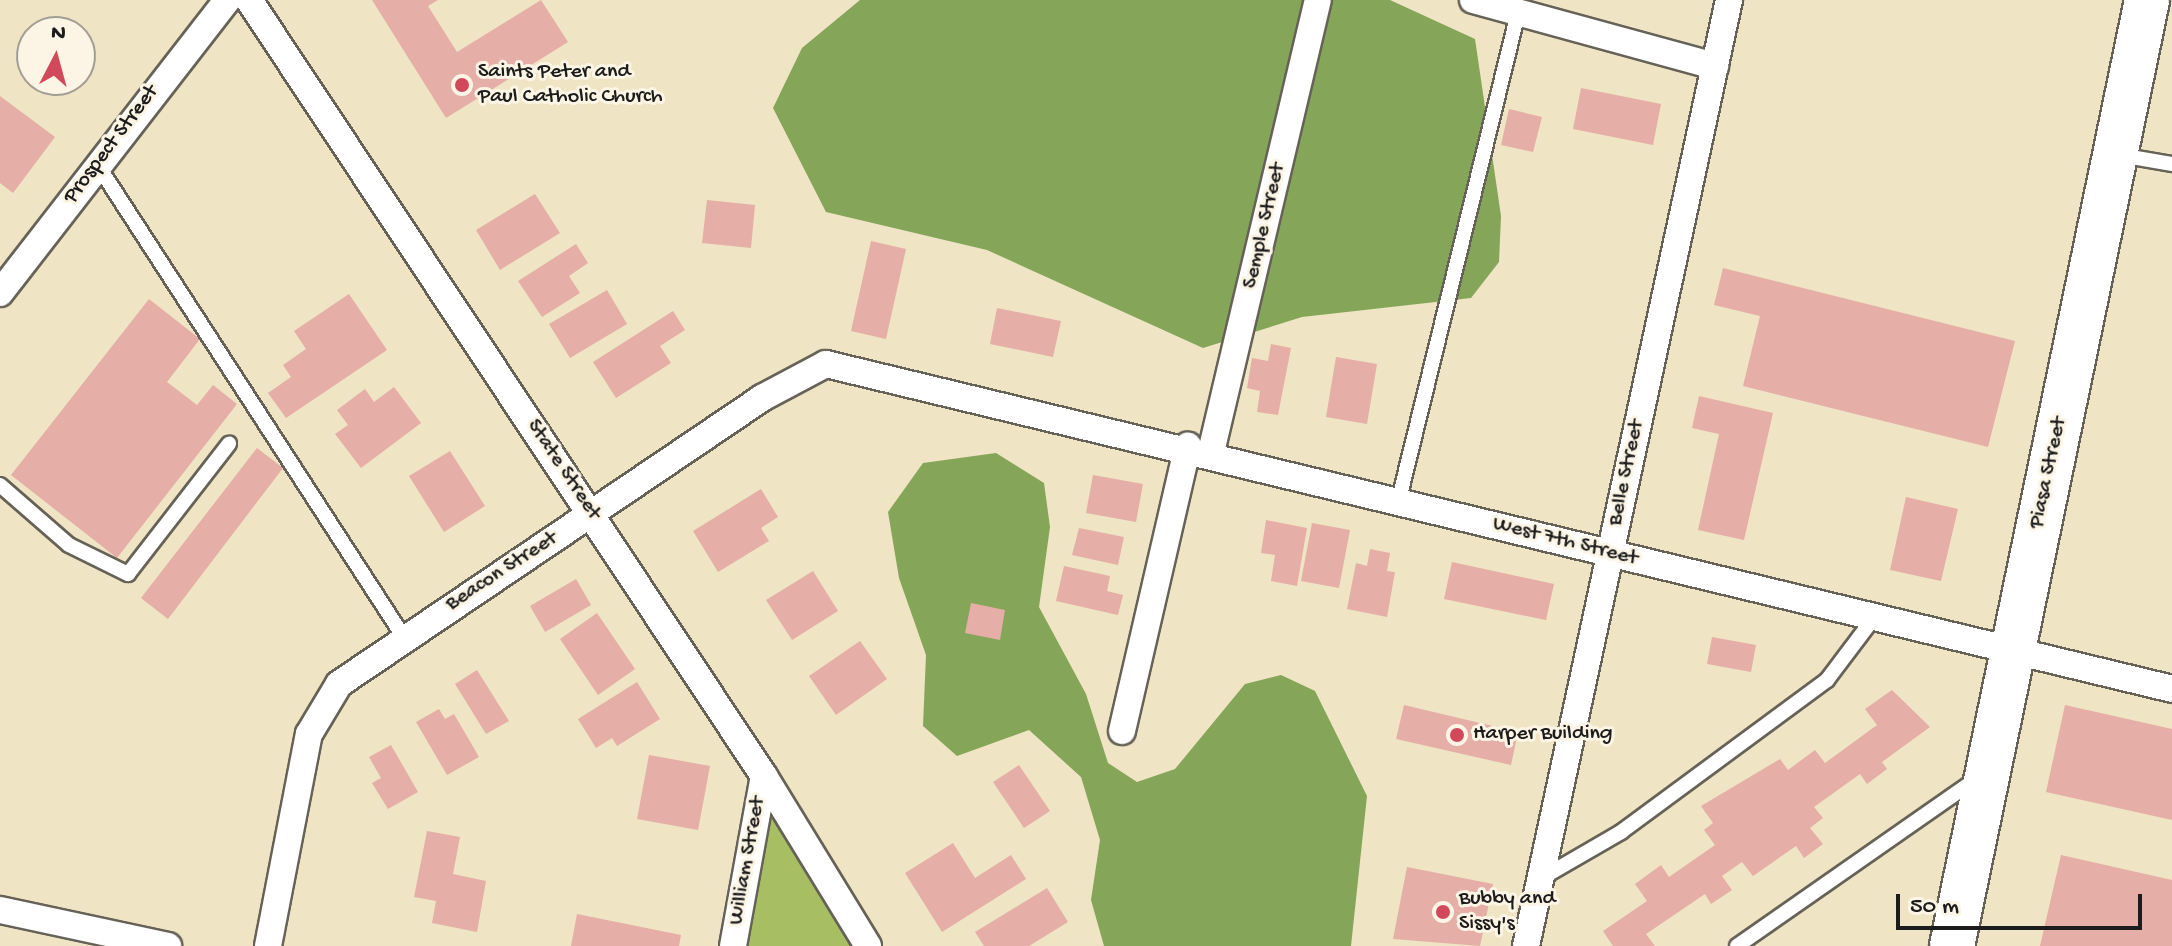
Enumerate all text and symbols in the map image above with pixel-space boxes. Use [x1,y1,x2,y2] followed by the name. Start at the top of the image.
[16,16,96,96] north arrow
[50,20,67,48] text: N
[478,59,663,110] place label: Saints Peter and Paul Catholic Church
[453,76,471,94] marker: Saints Peter and Paul Catholic Church
[59,80,165,210] street label: Prospect Street
[1238,161,1292,291] street label: Semple Street
[520,415,606,525] street label: State Street
[2024,415,2074,531] street label: Piasa Street
[1603,418,1651,528] street label: Belle Street
[1490,511,1640,573] street label: West 7th Street
[441,526,563,618] street label: Beacon Street
[1473,722,1613,748] place label: Harper Building
[1448,726,1466,744] marker: Harper Building
[724,795,772,927] street label: William Street
[1900,878,2146,928] scale bar
[1459,886,1555,938] place label: Bubby and Sissy's
[1910,893,1959,922] text: 50 m
[1434,903,1452,921] marker: Bubby and Sissy's

